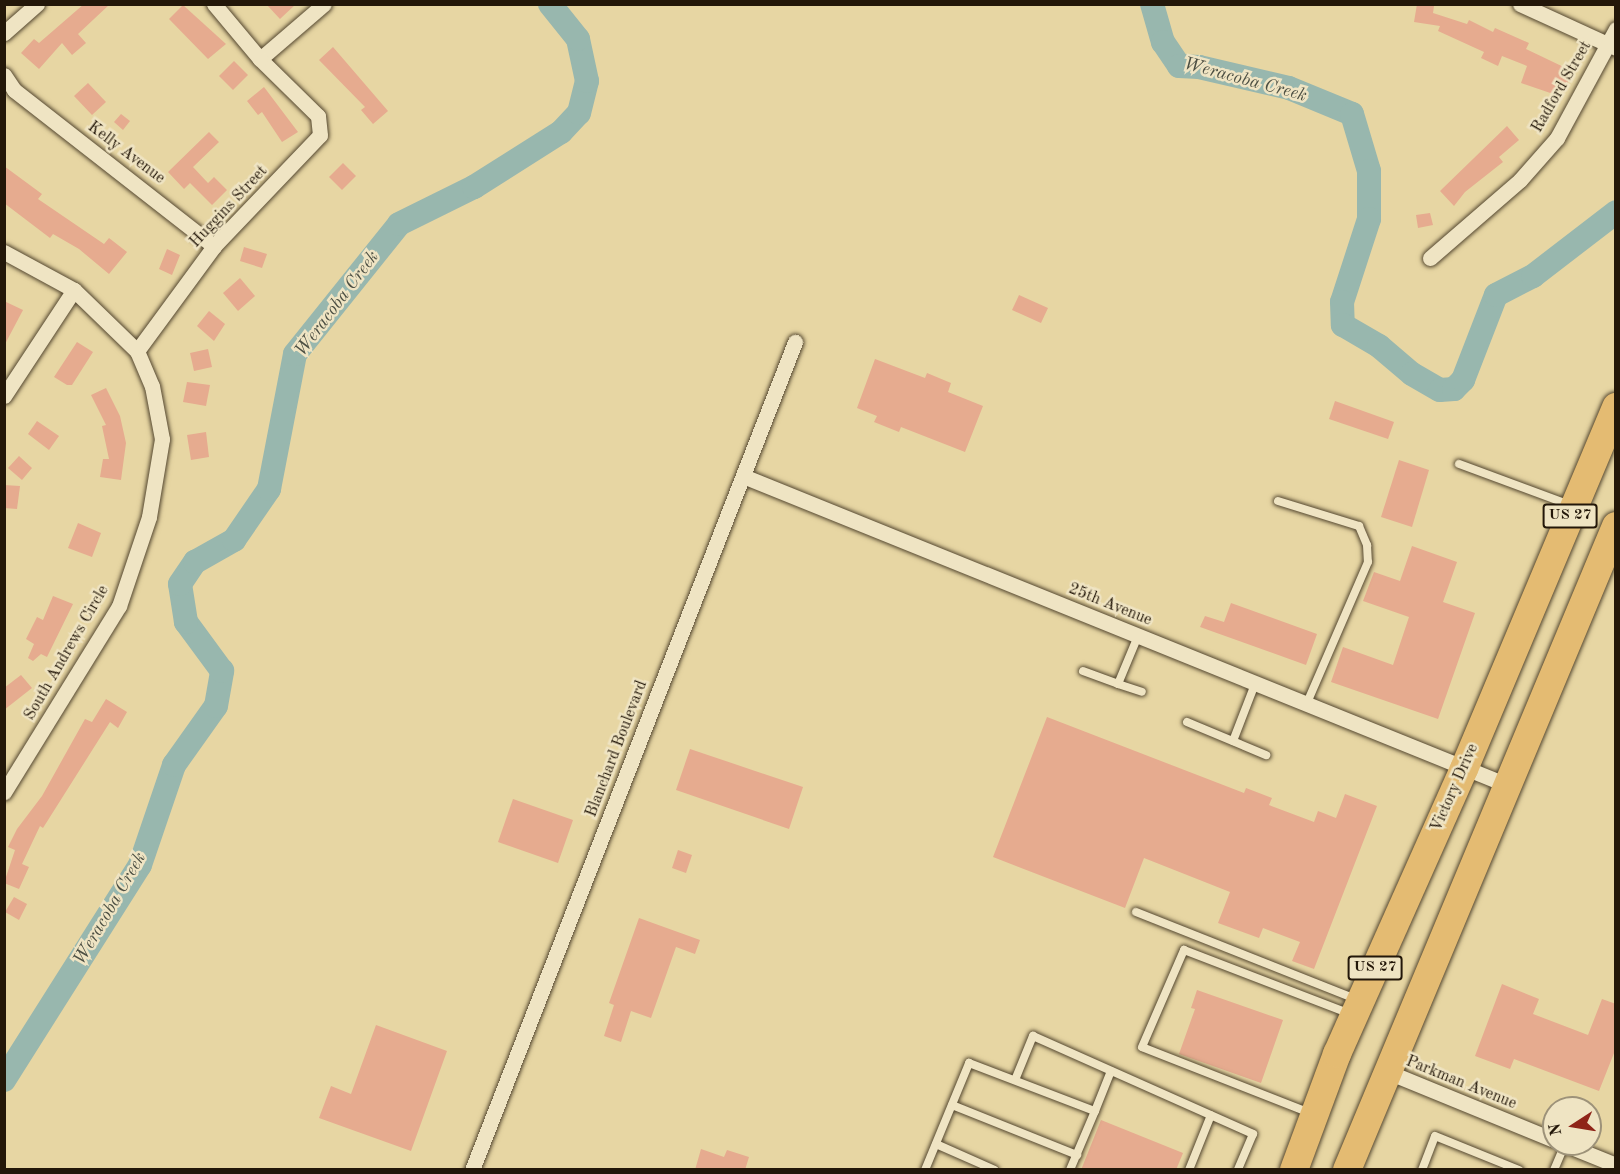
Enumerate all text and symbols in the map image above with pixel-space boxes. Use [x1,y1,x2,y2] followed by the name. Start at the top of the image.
[1528,38,1596,136] street label: Radford Street
[1181,53,1309,107] water label: Weracoba Creek
[84,118,168,188] street label: Kelly Avenue
[186,162,272,252] street label: Huggins Street
[290,247,384,361] water label: Weracoba Creek
[1542,504,1598,528] road number: US 27
[1066,580,1154,630] street label: 25th Avenue
[21,582,113,724] street label: South Andrews Circle
[582,678,652,820] street label: Blanchard Boulevard
[1427,741,1483,835] street label: Victory Drive
[69,849,151,969] water label: Weracoba Creek
[1346,956,1404,980] road number: US 27
[1403,1052,1519,1114] street label: Parkman Avenue
[1542,1096,1602,1156] north arrow
[1547,1122,1565,1137] text: N

